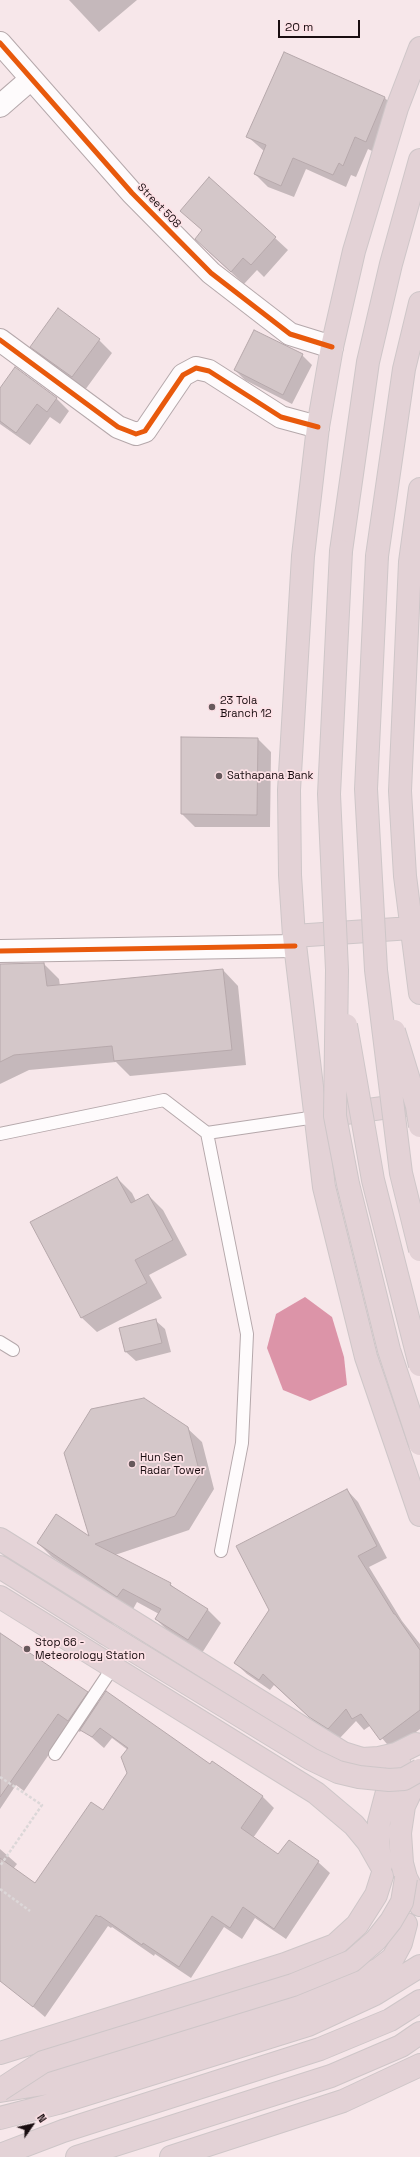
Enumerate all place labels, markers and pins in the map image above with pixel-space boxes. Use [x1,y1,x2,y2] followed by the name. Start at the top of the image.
[220,694,272,720] place label: 23 Tola Branch 12
[207,702,217,712] marker: 23 Tola Branch 12
[227,769,313,783] place label: Sathapana Bank
[214,771,224,781] marker: Sathapana Bank
[140,1451,205,1477] place label: Hun Sen Radar Tower
[127,1459,137,1469] marker: Hun Sen Radar Tower
[35,1636,145,1662] place label: Stop 66 - Meteorology Station
[22,1644,32,1654] marker: Stop 66 - Meteorology Station

